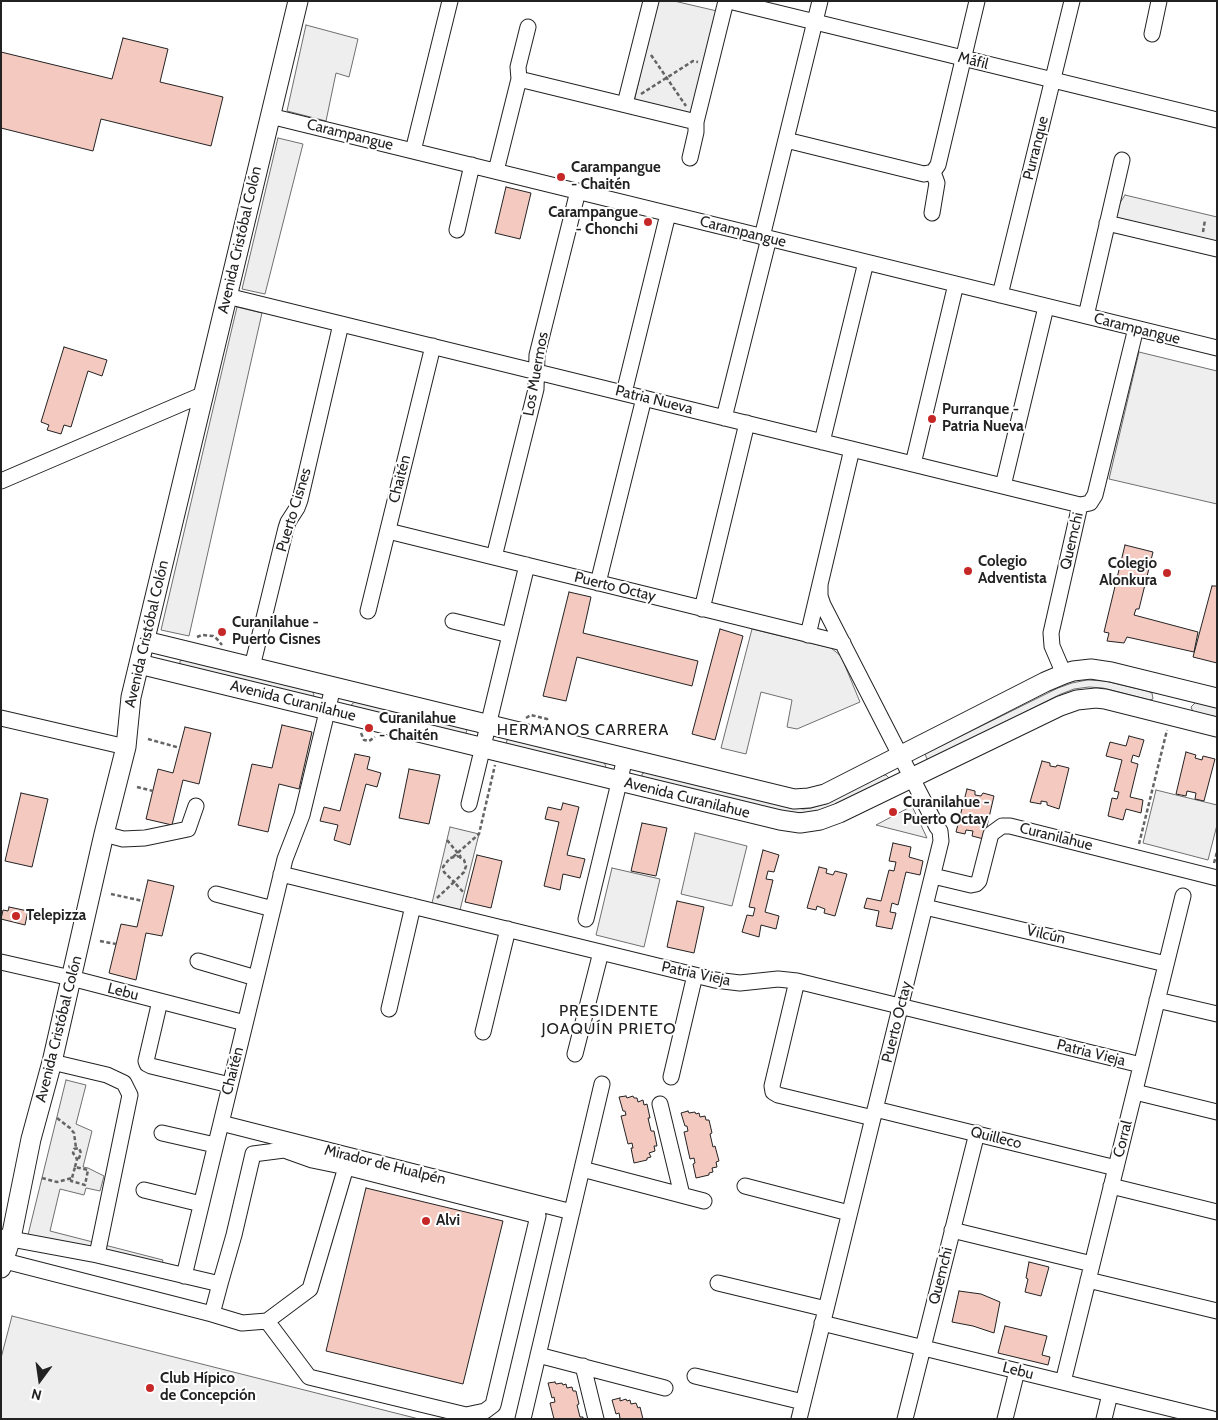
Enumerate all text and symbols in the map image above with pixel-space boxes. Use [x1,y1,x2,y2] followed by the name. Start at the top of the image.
[956,49,990,73] street label: Máfil
[1019,114,1053,182] street label: Purranque
[305,116,395,154] street label: Carampangue
[571,159,661,194] place label: Carampangue - Chaitén
[214,165,266,315] street label: Avenida Cristóbal Colón
[555,171,567,183] marker: Carampangue - Chaitén
[548,204,638,239] place label: Carampangue - Chonchi
[698,213,788,251] street label: Carampangue
[642,216,654,228] marker: Carampangue - Chonchi
[1092,310,1182,348] street label: Carampangue
[520,331,552,417] street label: Los Muermos
[613,382,695,418] street label: Patria Nueva
[942,401,1024,436] place label: Purranque - Patria Nueva
[926,413,938,425] marker: Purranque - Patria Nueva
[385,453,415,505] street label: Chaitén
[273,466,315,554] street label: Puerto Cisnes
[1057,511,1087,571] street label: Quemchi
[978,553,1047,588] place label: Colegio Adventista
[1099,555,1157,590] place label: Colegio Alonkura
[121,559,173,709] street label: Avenida Cristóbal Colón
[962,565,974,577] marker: Colegio Adventista
[1161,567,1173,579] marker: Colegio Alonkura
[572,568,658,606] street label: Puerto Octay
[232,614,321,649] place label: Curanilahue - Puerto Cisnes
[216,626,228,638] marker: Curanilahue - Puerto Cisnes
[228,677,358,725] street label: Avenida Curanilahue
[379,710,456,745] place label: Curanilahue - Chaitén
[495,720,671,740] district label: HERMANOS CARRERA
[363,722,375,734] marker: Curanilahue - Chaitén
[622,774,752,822] street label: Avenida Curanilahue
[903,794,990,829] place label: Curanilahue - Puerto Octay
[887,806,899,818] marker: Curanilahue - Puerto Octay
[1018,819,1094,855] street label: Curanilahue
[26,907,86,925] place label: Telepizza
[10,910,22,922] marker: Telepizza
[1025,922,1067,948] street label: Vilcún
[32,954,86,1104] street label: Avenida Cristóbal Colón
[660,958,732,990] street label: Patria Vieja
[106,979,140,1005] street label: Lebu
[878,979,916,1065] street label: Puerto Octay
[540,1001,678,1039] district label: PRESIDENTE JOAQUÍN PRIETO
[1055,1036,1127,1070] street label: Patria Vieja
[218,1045,248,1097] street label: Chaitén
[1110,1119,1136,1159] street label: Corral
[969,1123,1023,1153] street label: Quilleco
[322,1141,448,1189] street label: Mirador de Hualpén
[436,1212,460,1230] place label: Alvi
[420,1215,432,1227] marker: Alvi
[925,1246,957,1306] street label: Quemchi
[15,1355,65,1405] north arrow
[1001,1358,1035,1384] street label: Lebu
[160,1370,256,1405] place label: Club Hípico de Concepción
[144,1382,156,1394] marker: Club Hípico de Concepción
[29,1385,43,1404] text: N

